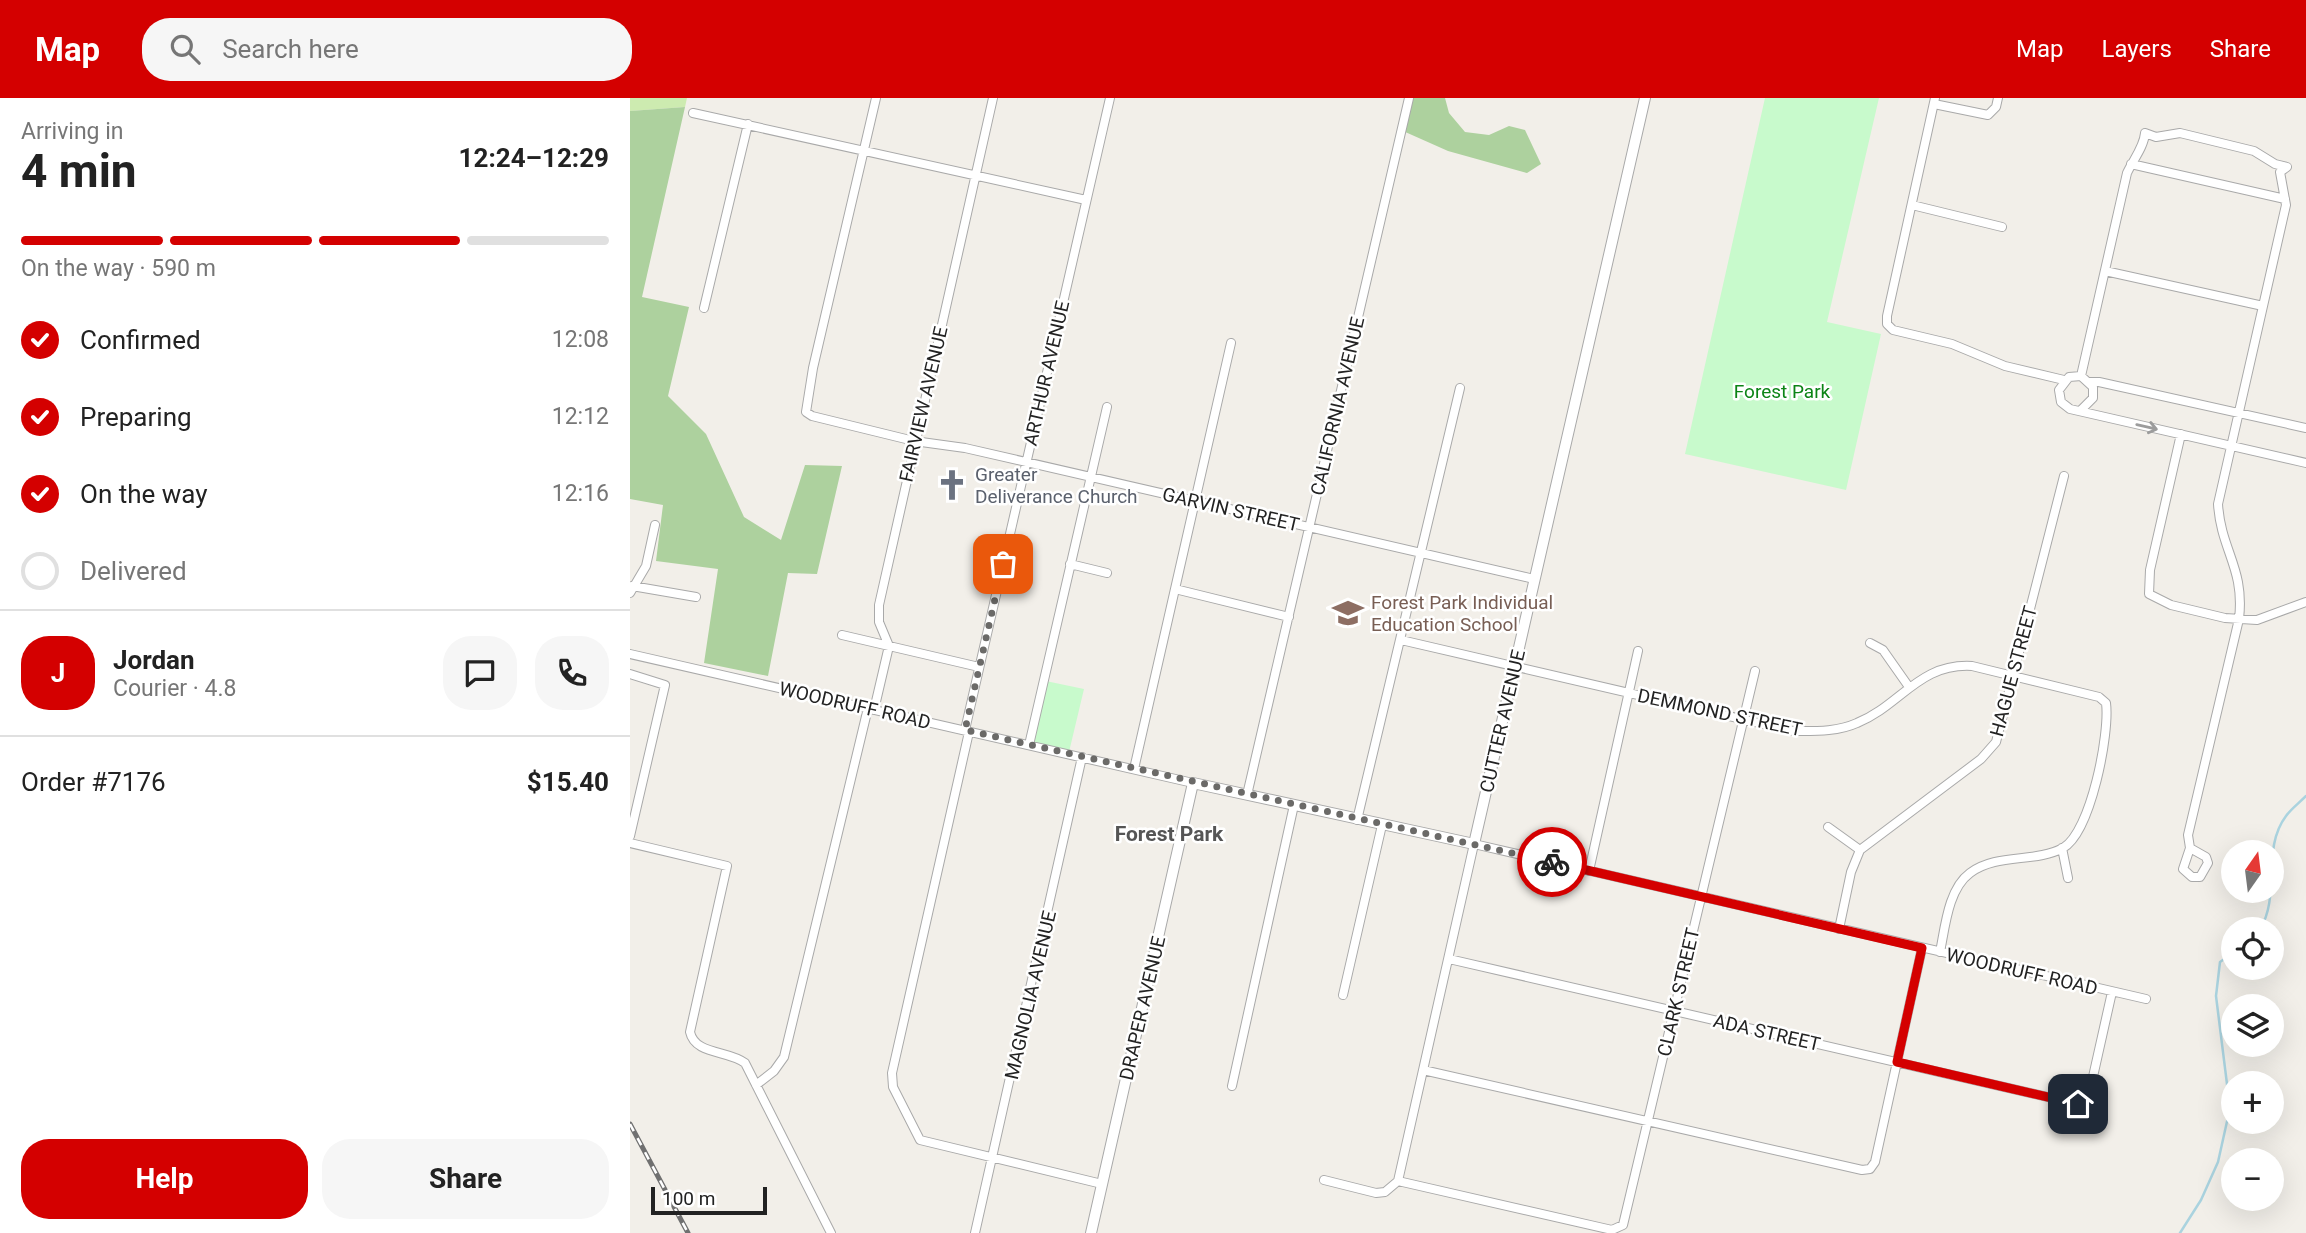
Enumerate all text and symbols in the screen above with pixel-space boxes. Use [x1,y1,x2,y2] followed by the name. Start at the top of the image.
[142,18,632,81] search box
[35,30,100,69] text: Map
[166,30,204,68] icon: search
[222,34,359,64] text: Search here
[2016,35,2064,63] text: Map
[2102,35,2172,63] text: Layers
[2210,35,2271,63] text: Share
[21,118,124,145] text: Arriving in
[459,143,609,173] text: 12:24–12:29
[21,144,137,198] text: 4 min
[21,255,216,282] text: On the way · 590 m
[1019,298,1074,448] street label: ARTHUR AVENUE
[1306,314,1369,498] street label: CALIFORNIA AVENUE
[21,321,59,359] icon: check
[894,324,953,484] street label: FAIRVIEW AVENUE
[80,325,201,355] text: Confirmed
[552,326,609,353] text: 12:08
[1734,380,1831,403] park label: Forest Park
[21,398,59,436] icon: check
[80,402,192,432] text: Preparing
[552,403,609,430] text: 12:12
[2135,420,2158,434] one-way arrow
[975,463,1138,508] place label: Greater Deliverance Church
[935,468,969,502] church icon: Greater Deliverance Church
[21,475,59,513] icon: check
[80,479,208,509] text: On the way
[552,480,609,507] text: 12:16
[1160,483,1302,536] street label: GARVIN STREET
[973,534,1033,594] pin
[984,545,1022,583] icon: bag
[80,556,187,586] text: Delivered
[1371,591,1553,636] place label: Forest Park Individual Education School
[1331,596,1365,630] school or university icon: Forest Park Individual Education School
[1985,603,2042,739] street label: HAGUE STREET
[443,636,517,710] button: chat
[535,636,609,710] button: phone
[113,645,195,675] text: Jordan
[1475,647,1530,795] street label: CUTTER AVENUE
[51,658,65,688] text: J
[113,675,236,702] text: Courier · 4.8
[777,677,933,734] street label: WOODRUFF ROAD
[1635,684,1804,741] street label: DEMMOND STREET
[21,767,166,797] text: Order #7176
[527,767,609,797] text: $15.40
[1115,822,1224,846] district label: Forest Park
[1517,827,1587,897] courier
[2221,840,2284,903] north arrow
[2221,840,2284,1211] map controls
[1533,843,1571,881] icon: bike
[1000,908,1061,1082] street label: MAGNOLIA AVENUE
[2221,917,2284,980] button: locate
[1653,926,1704,1059] street label: CLARK STREET
[1115,934,1170,1082] street label: DRAPER AVENUE
[1944,943,2100,1000] street label: WOODRUFF ROAD
[2221,994,2284,1057] button: layers
[1711,1009,1823,1056] street label: ADA STREET
[2221,1071,2284,1134] button: +
[2048,1074,2108,1134] pin
[2059,1085,2097,1123] icon: home
[21,1139,308,1219] button: Help
[322,1139,609,1219] button: Share
[2221,1148,2284,1211] button: −
[651,1184,766,1216] scale bar
[662,1187,715,1210] text: 100 m

